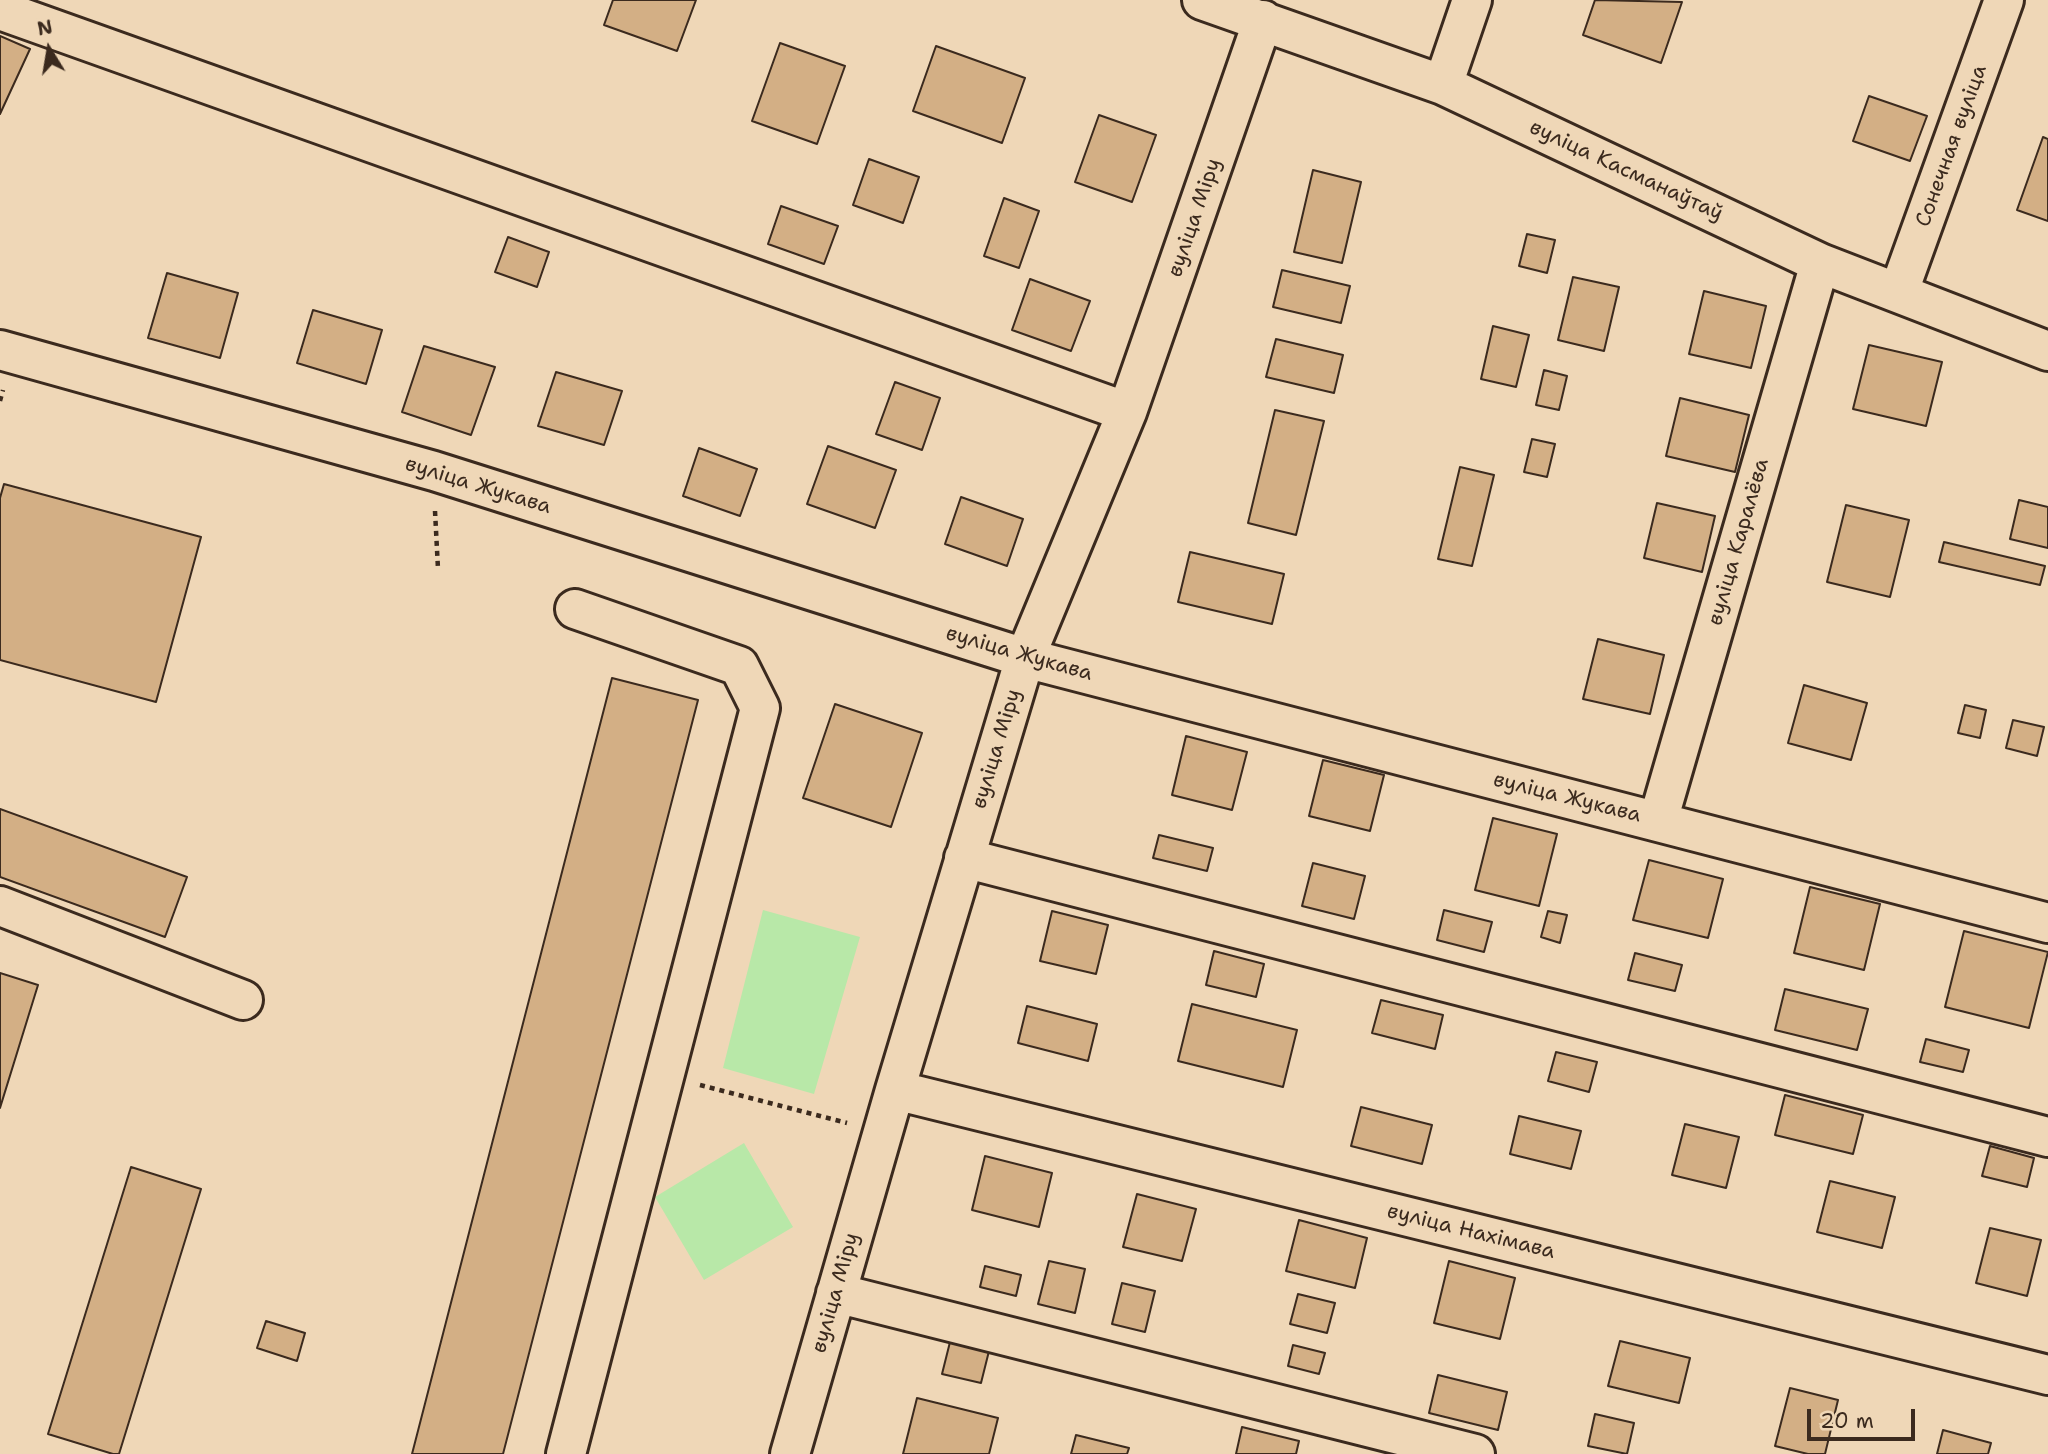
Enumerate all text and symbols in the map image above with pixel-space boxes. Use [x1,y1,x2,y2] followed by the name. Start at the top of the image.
[14,14,84,84] north arrow
[35,14,55,42] text: N
[1911,61,1993,231] street label: Сонечная вуліца
[1525,115,1727,227] street label: вуліца Касманаўтаў
[1163,155,1227,281] street label: вуліца Міру
[402,452,554,520] street label: вуліца Жукава
[1703,456,1775,628] street label: вуліца Каралёва
[943,621,1095,687] street label: вуліца Жукава
[967,686,1027,812] street label: вуліца Міру
[1490,767,1644,829] street label: вуліца Жукава
[1384,1199,1558,1265] street label: вуліца Нахімава
[807,1230,865,1356] street label: вуліца Міру
[1810,1394,1918,1438] scale bar
[1820,1407,1874,1435] text: 20 m

